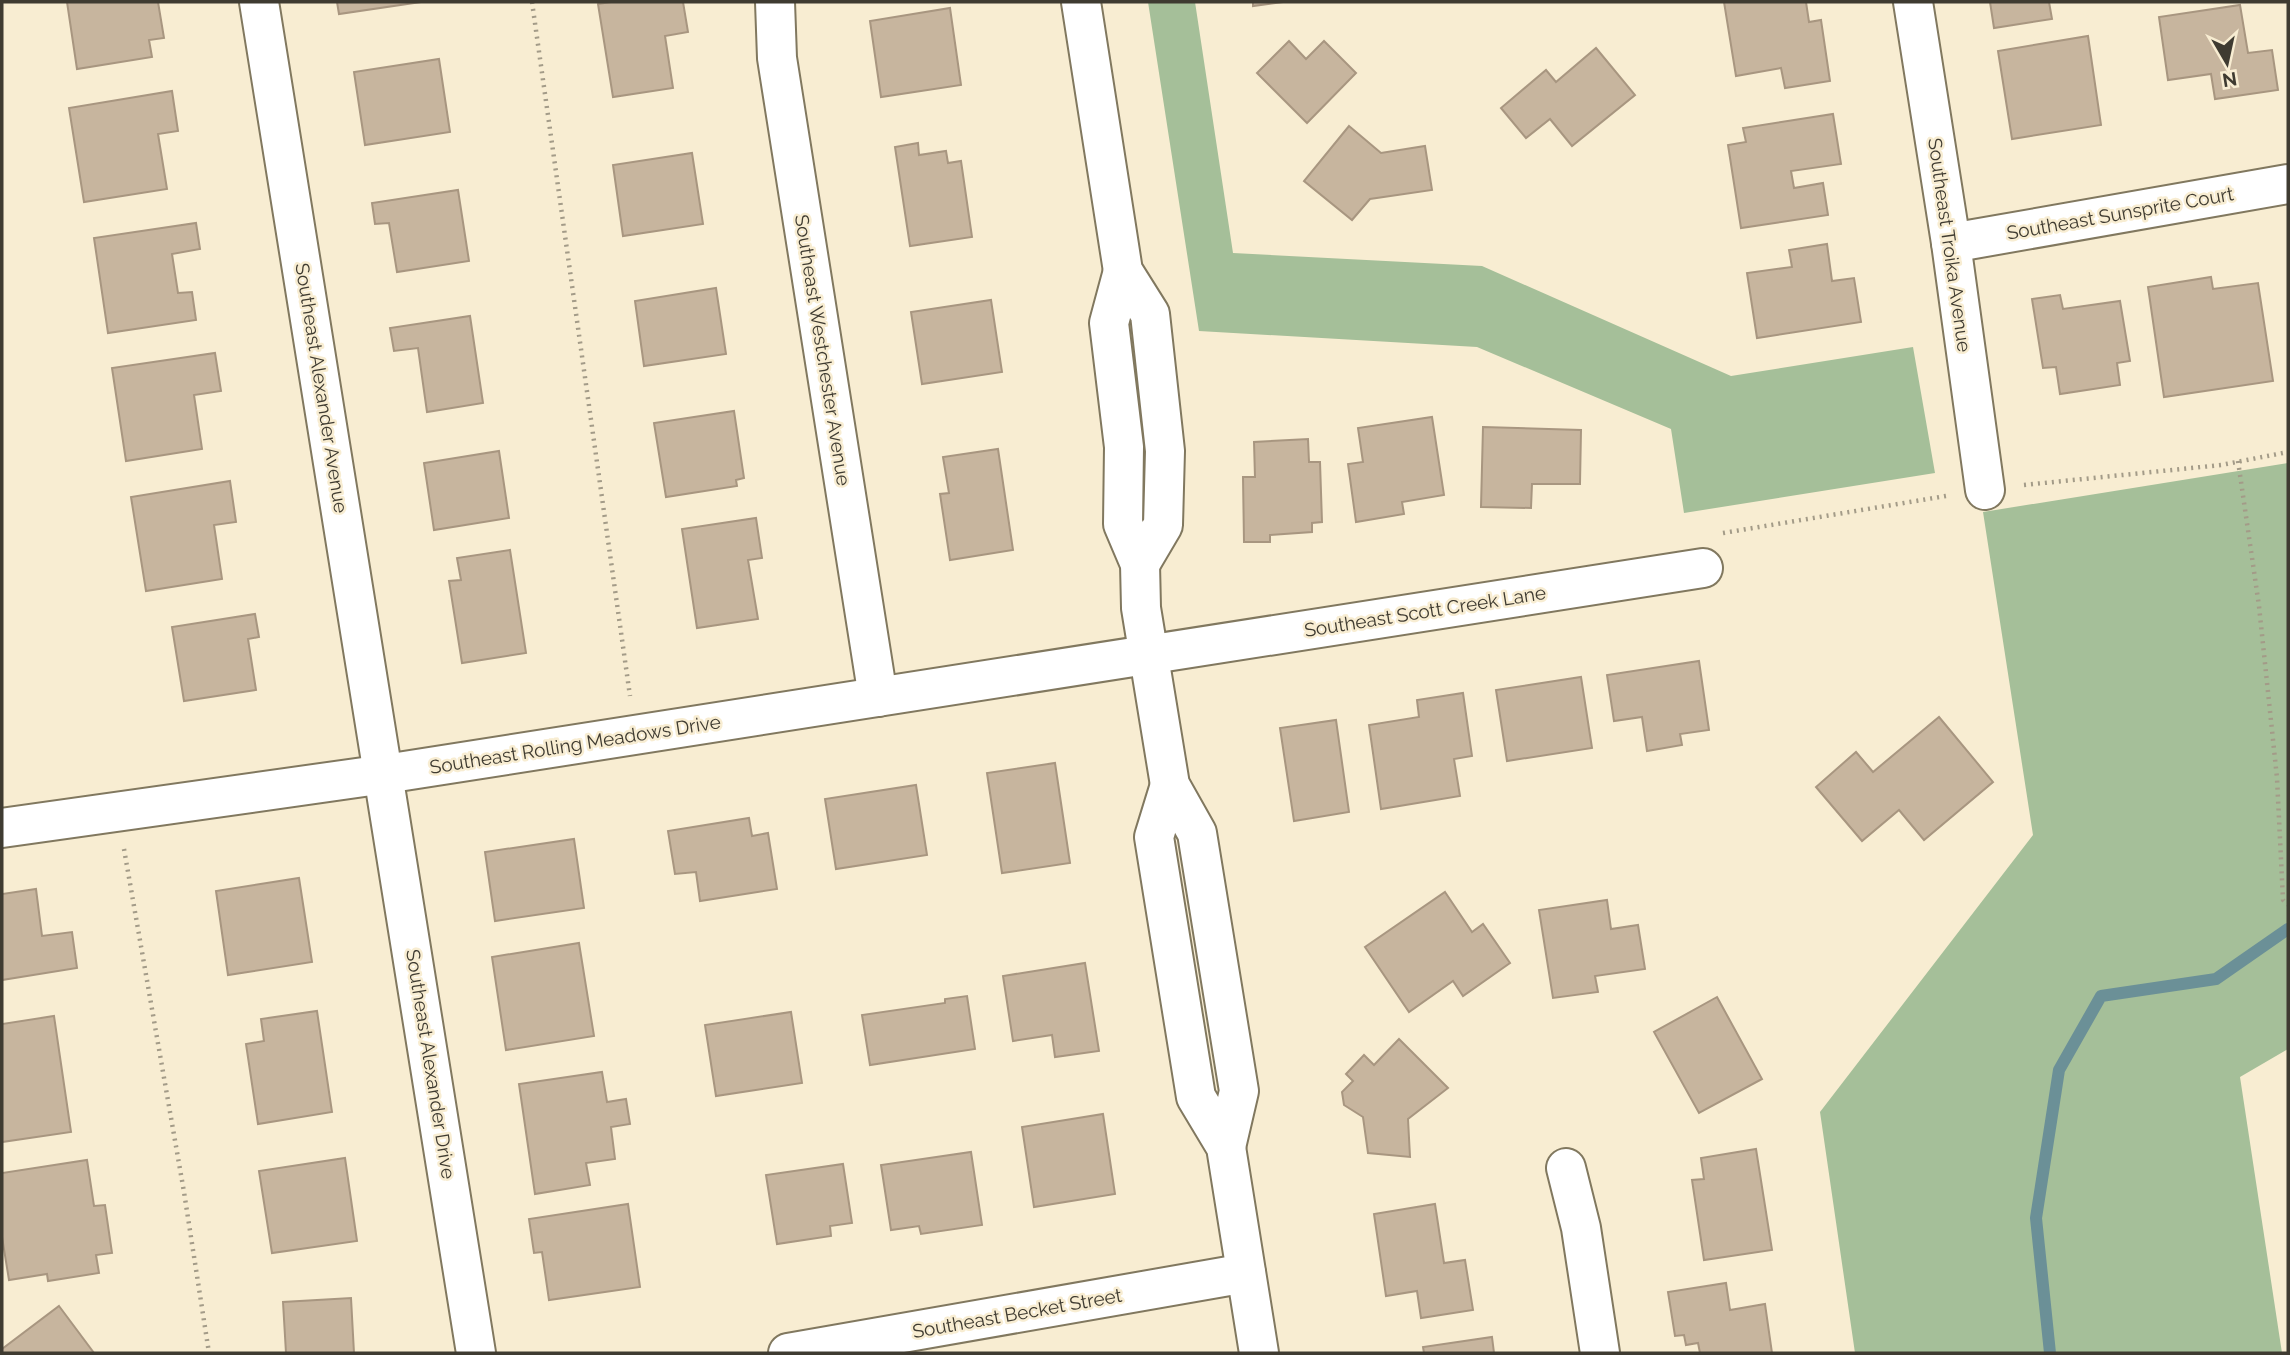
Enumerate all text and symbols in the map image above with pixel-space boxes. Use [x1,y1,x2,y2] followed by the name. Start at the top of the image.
[2192,28,2262,98] north arrow
[2221,68,2239,92] text: N
[1924,137,1976,353] street label: Southeast Troika Avenue
[2005,182,2236,244] street label: Southeast Sunsprite Court
[791,213,855,487] street label: Southeast Westchester Avenue
[291,261,353,515] street label: Southeast Alexander Avenue
[1303,581,1547,641] street label: Southeast Scott Creek Lane
[428,710,722,778] street label: Southeast Rolling Meadows Drive
[402,948,460,1180] street label: Southeast Alexander Drive
[911,1284,1124,1342] street label: Southeast Becket Street

